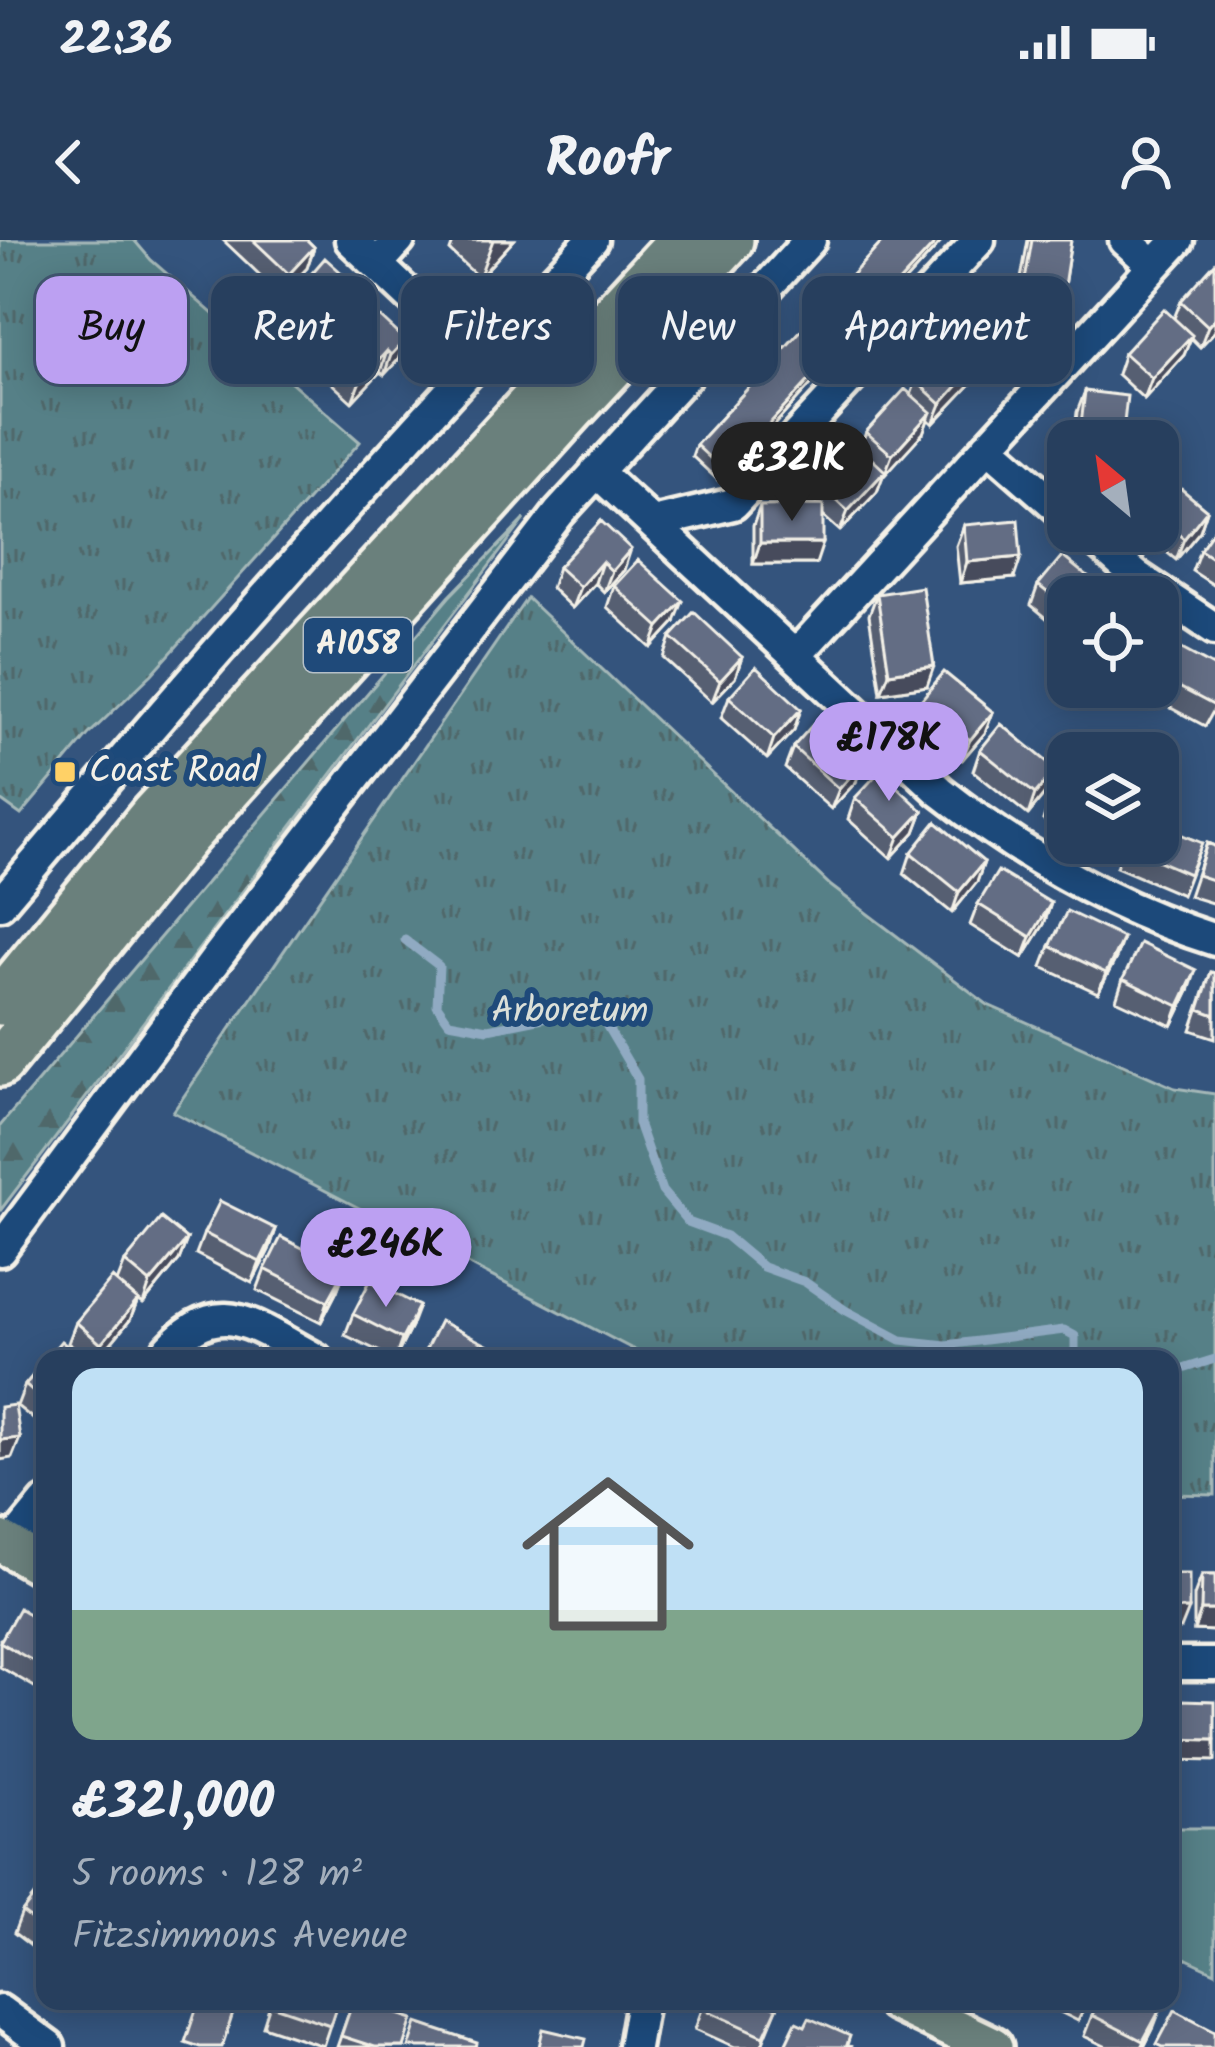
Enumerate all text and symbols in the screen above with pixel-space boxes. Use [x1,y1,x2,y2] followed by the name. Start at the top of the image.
[60,6,173,78] text: 22:36
[545,119,670,205] text: Roofr
[36,129,102,195] icon: back
[1113,129,1179,195] icon: person
[36,276,187,384] chip: Buy
[211,276,377,384] chip: Rent
[401,276,594,384] chip: Filters
[618,276,778,384] chip: New
[802,276,1072,384] chip: Apartment
[1047,420,1179,552] north arrow
[1047,420,1179,864] map controls
[708,422,876,524] pin: £321K
[738,430,846,492] text: £321K
[1047,576,1179,708] button: locate
[304,618,412,672] road number: A1058
[805,702,973,804] pin: £178K
[836,710,942,772] text: £178K
[1047,732,1179,864] button: layers
[89,744,261,801] place label: Coast Road
[52,759,78,785] marker: Coast Road
[491,984,649,1041] park label: Arboretum
[302,1208,470,1310] pin: £246K
[327,1216,445,1278] text: £246K
[500,1446,716,1662] icon: home
[72,1764,274,1845] text: £321,000
[72,1845,362,1907] text: 5 rooms · 128 m²
[72,1907,407,1969] text: Fitzsimmons Avenue

